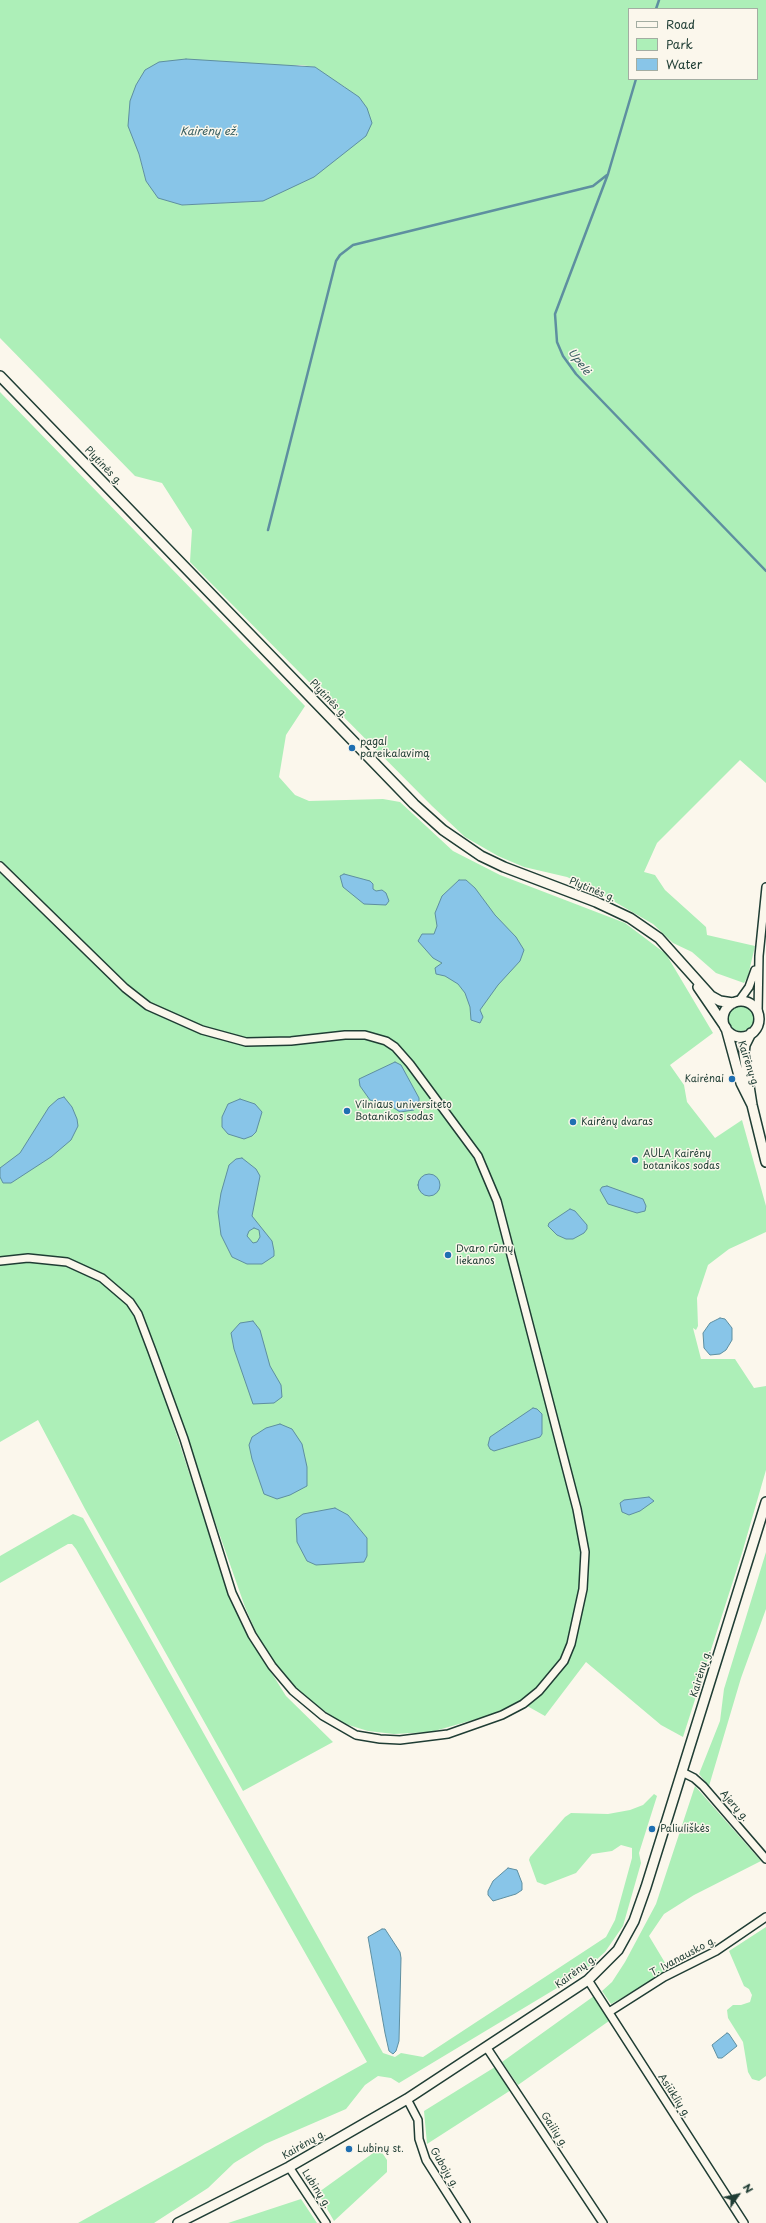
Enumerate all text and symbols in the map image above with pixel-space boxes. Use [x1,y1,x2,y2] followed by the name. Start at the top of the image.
[628,8,758,80] legend
[666,15,695,33] text: Road
[666,35,693,53] text: Park
[666,55,702,73] text: Water
[180,125,238,139] water label: Kairėnų ež.
[565,346,593,378] water label: Upelė
[82,444,124,488] street label: Plytinės g.
[307,677,349,721] street label: Plytinės g.
[360,736,429,760] place label: pagal pareikalavimą
[347,743,357,753] marker: pagal pareikalavimą
[567,875,617,905] street label: Plytinės g.
[735,1039,761,1089] street label: Kairėnų g.
[684,1073,724,1085] place label: Kairėnai
[727,1074,737,1084] marker: Kairėnai
[355,1099,452,1122] place label: Vilniaus universiteto Botanikos sodas
[342,1106,352,1116] marker: Vilniaus universiteto Botanikos sodas
[581,1116,653,1128] place label: Kairėnų dvaras
[568,1117,578,1127] marker: Kairėnų dvaras
[643,1148,720,1172] place label: AULA Kairėnų botanikos sodas
[630,1155,640,1165] marker: AULA Kairėnų botanikos sodas
[456,1243,513,1266] place label: Dvaro rūmų liekanos
[443,1250,453,1260] marker: Dvaro rūmų liekanos
[688,1649,714,1699] street label: Kairėnų g.
[717,1788,751,1824] street label: Ajerų g.
[660,1823,709,1835] place label: Paliuliškės
[647,1824,657,1834] marker: Paliuliškės
[648,1935,718,1979] street label: T. Ivanausko g.
[553,1953,599,1991] street label: Kairėnų g.
[655,2072,693,2120] street label: Asiūklių g.
[538,2110,570,2150] street label: Gailių g.
[280,2128,328,2162] street label: Kairėnų g.
[357,2143,404,2155] place label: Lubinų st.
[344,2144,354,2154] marker: Lubinų st.
[427,2145,461,2191] street label: Gubojų g.
[299,2167,333,2211] street label: Lubinų g.
[718,2175,758,2215] north arrow
[739,2180,758,2196] text: N

